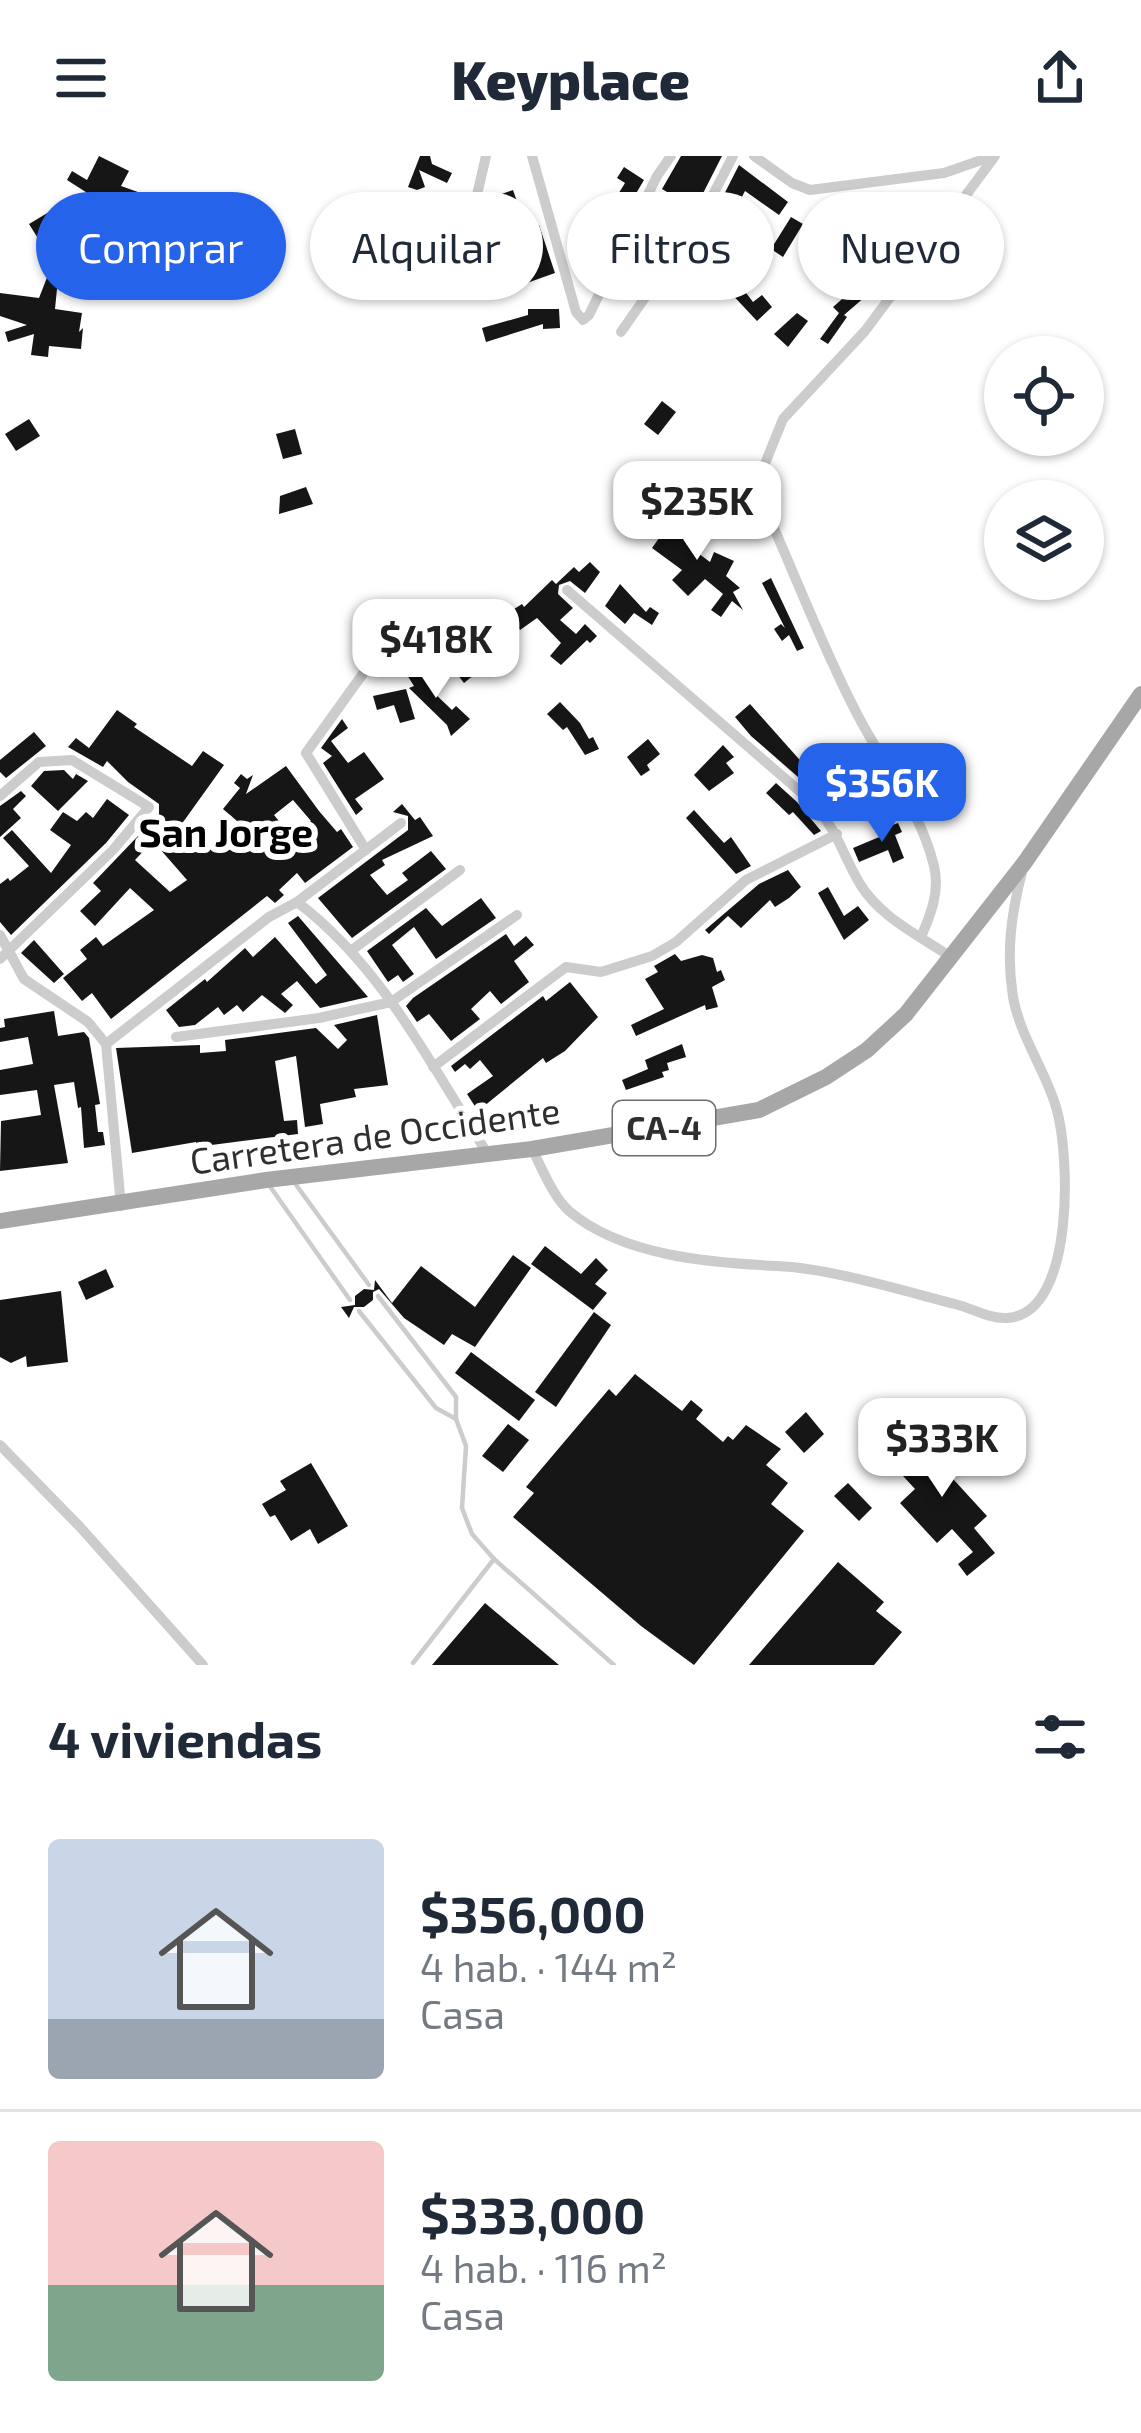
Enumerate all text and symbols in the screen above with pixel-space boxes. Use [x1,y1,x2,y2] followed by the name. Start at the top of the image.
[48,45,114,111] icon: menu
[1027,45,1093,111] icon: share
[451,46,690,111] text: Keyplace
[36,192,286,300] chip: Comprar
[310,192,543,300] chip: Alquilar
[567,192,774,300] chip: Filtros
[798,192,1004,300] chip: Nuevo
[984,336,1104,600] map controls
[984,336,1104,456] button: locate
[613,461,781,563] pin: $235K
[640,476,754,523] text: $235K
[984,480,1104,600] button: layers
[352,599,520,701] pin: $418K
[379,614,493,661] text: $418K
[798,743,966,845] pin: $356K
[825,758,939,805] text: $356K
[139,808,313,855] district label: San Jorge
[187,1087,563,1182] street label: Carretera de Occidente
[613,1101,715,1155] road number: CA-4
[858,1398,1026,1500] pin: $333K
[885,1413,999,1460] text: $333K
[1027,1704,1093,1770] icon: filters
[48,1707,322,1768] text: 4 viviendas
[420,1882,646,1943] text: $356,000
[144,1887,288,2031] icon: home
[420,1943,677,1990] text: 4 hab. · 144 m²
[420,1990,505,2037] text: Casa
[420,2183,645,2244] text: $333,000
[144,2189,288,2333] icon: home
[420,2244,667,2291] text: 4 hab. · 116 m²
[420,2291,505,2338] text: Casa

